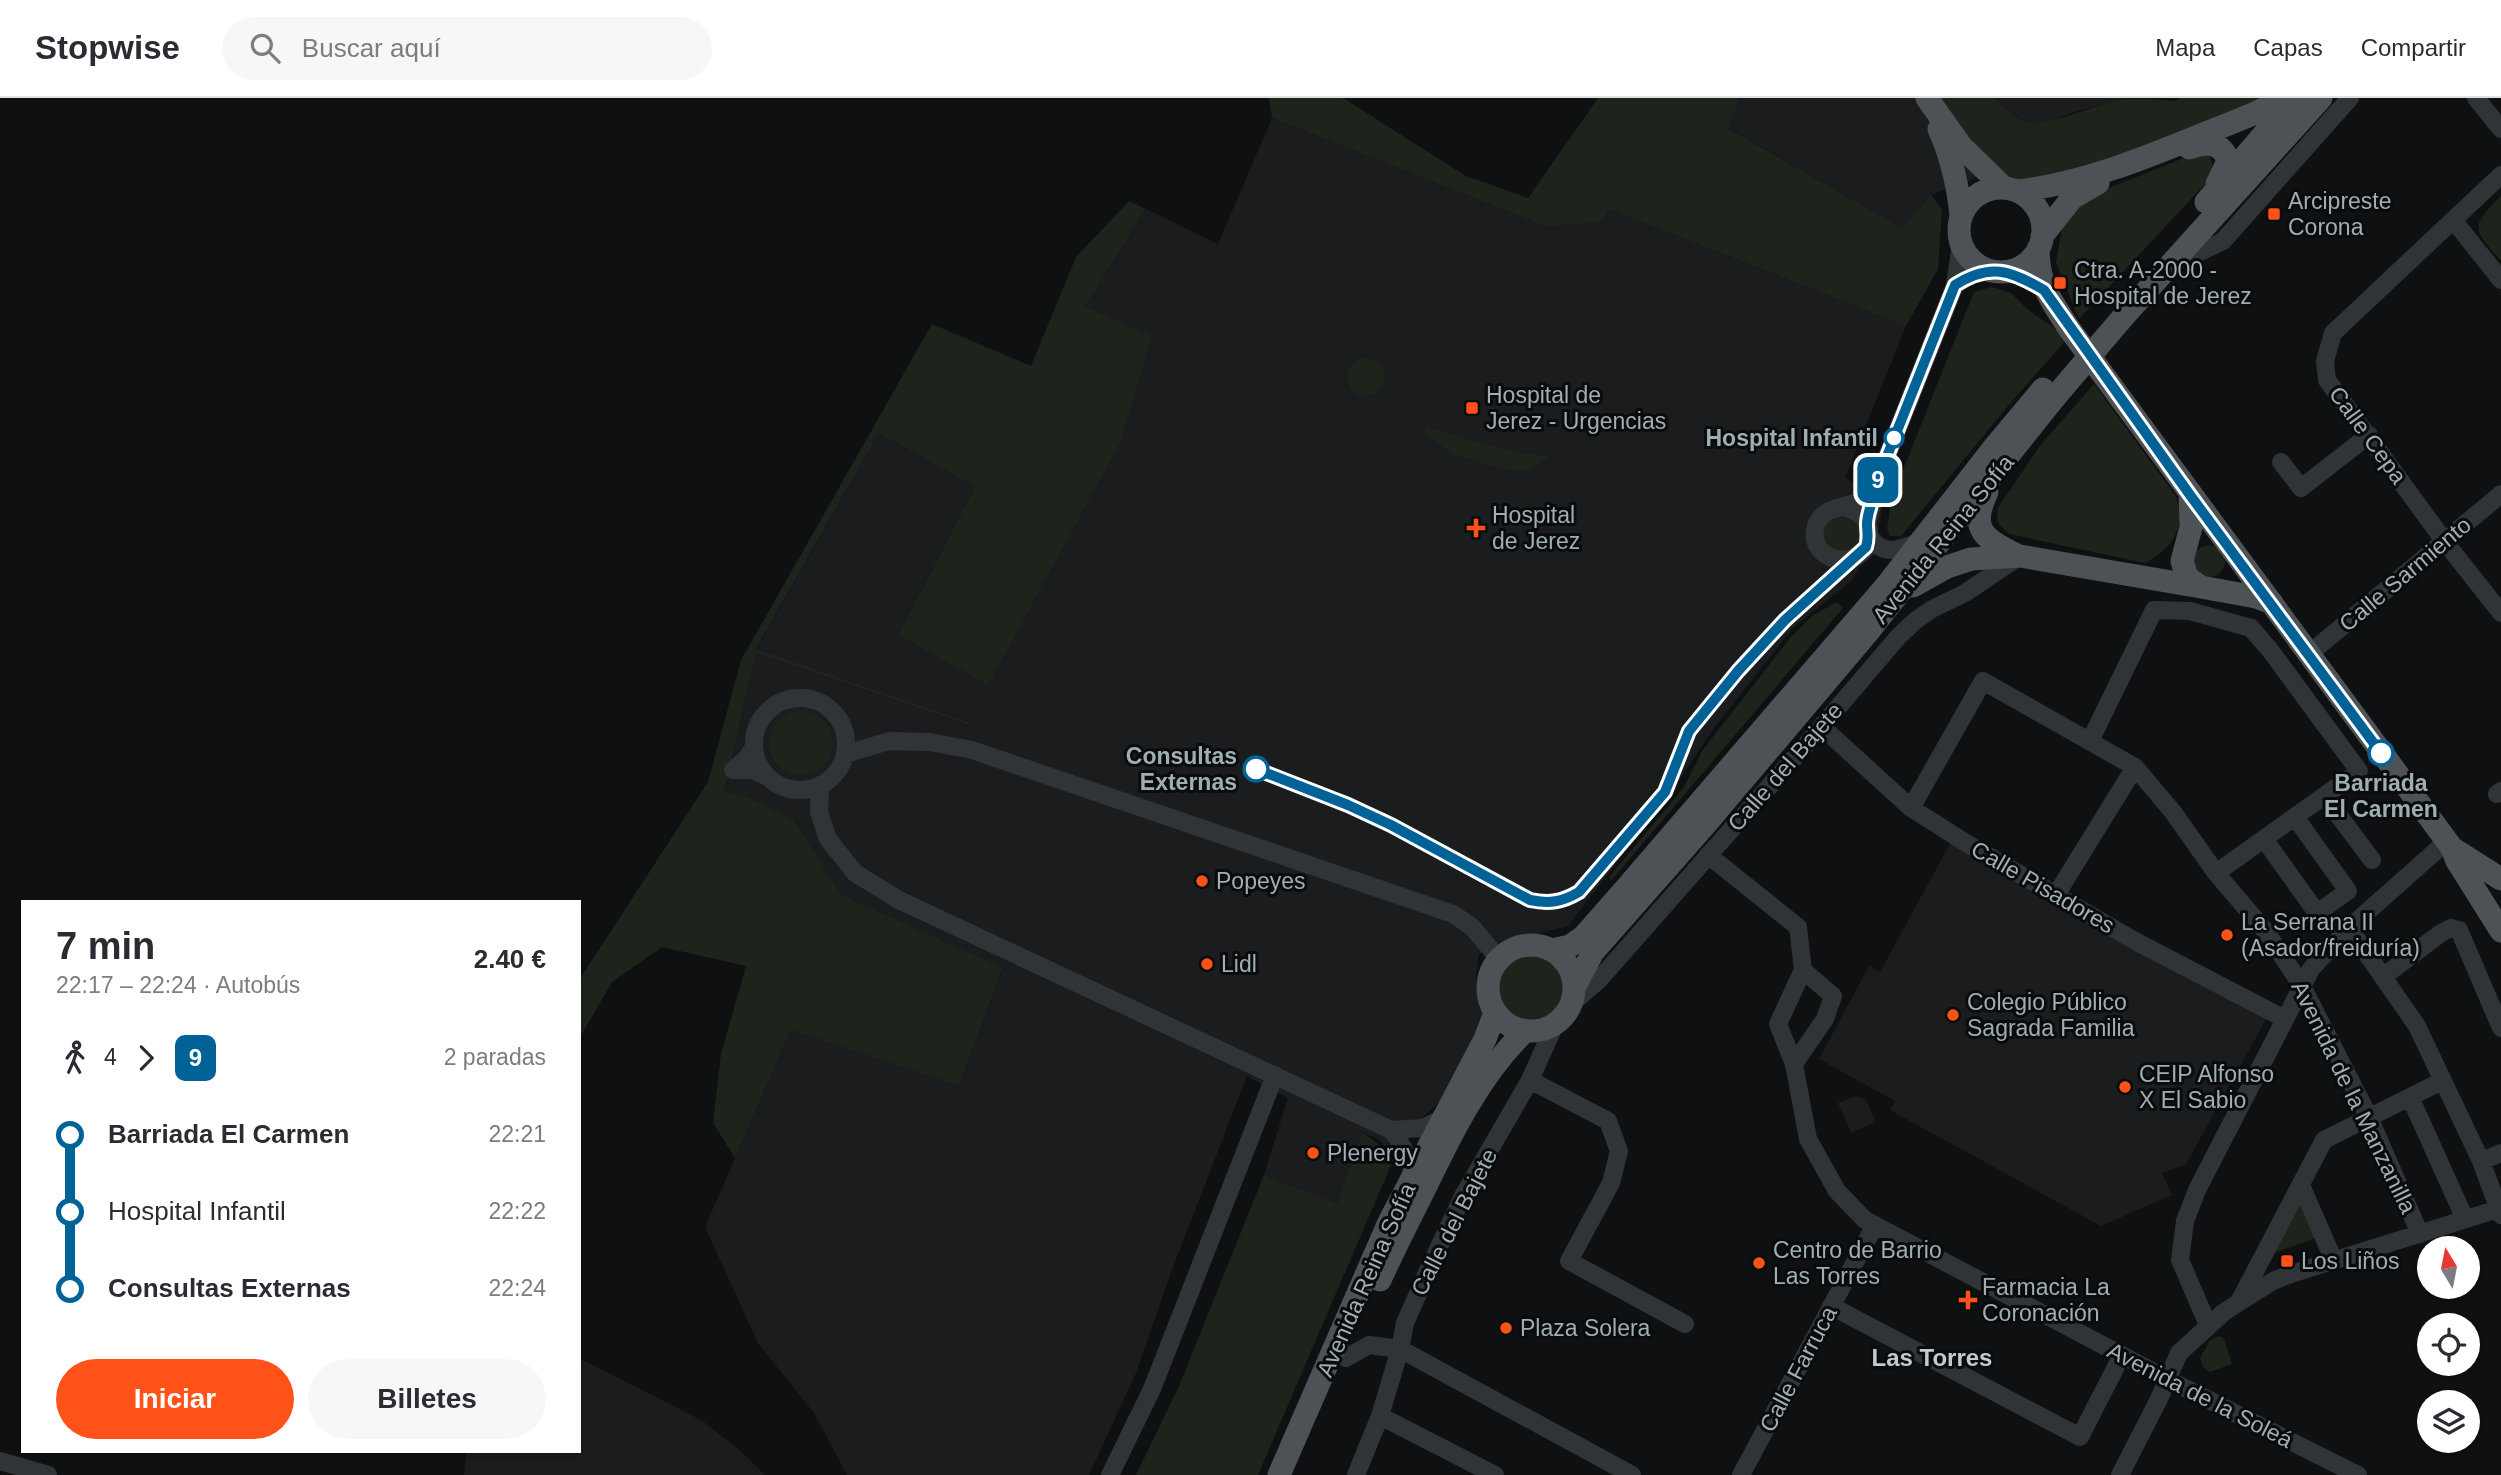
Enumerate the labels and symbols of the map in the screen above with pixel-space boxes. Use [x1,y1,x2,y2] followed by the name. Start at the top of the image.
[2288,188,2392,240] place label: Arcipreste Corona
[2266,206,2282,222] marker: Arcipreste Corona
[2074,257,2252,309] place label: Ctra. A-2000 - Hospital de Jerez
[2052,275,2068,291] marker: Ctra. A-2000 - Hospital de Jerez
[2324,381,2412,489] street label: Calle Cepa
[1486,382,1666,434] place label: Hospital de Jerez - Urgencias
[1464,400,1480,416] marker: Hospital de Jerez - Urgencias
[1706,425,1878,451] place label: Hospital Infantil
[1884,428,1904,448] marker: Hospital Infantil
[1867,449,2019,629] street label: Avenida Reina Sofía
[1855,457,1901,503] line badge: 9
[1492,502,1580,554] place label: Hospital de Jerez
[2334,511,2476,637] street label: Calle Sarmiento
[1466,518,1486,538] marker: Hospital de Jerez
[1722,698,1848,836] street label: Calle del Bajete
[2368,740,2394,766] marker: Barriada El Carmen
[1126,743,1237,795] place label: Consultas Externas
[1243,756,1269,782] marker: Consultas Externas
[2324,770,2438,822] place label: Barriada El Carmen
[1967,835,2119,939] street label: Calle Pisadores
[1216,868,1306,894] place label: Popeyes
[1194,873,1210,889] marker: Popeyes
[2241,909,2420,961] place label: La Serrana II (Asador/freiduría)
[2219,927,2235,943] marker: La Serrana II (Asador/freiduría)
[1221,951,1257,977] place label: Lidl
[1199,956,1215,972] marker: Lidl
[2286,977,2422,1218] street label: Avenida de la Manzanilla
[1967,989,2135,1041] place label: Colegio Público Sagrada Familia
[1945,1007,1961,1023] marker: Colegio Público Sagrada Familia
[2139,1061,2274,1113] place label: CEIP Alfonso X El Sabio
[2117,1079,2133,1095] marker: CEIP Alfonso X El Sabio
[1327,1140,1418,1166] place label: Plenergy
[1406,1144,1502,1300] street label: Calle del Bajete
[1305,1145,1321,1161] marker: Plenergy
[1312,1179,1421,1381] street label: Avenida Reina Sofía
[2417,1236,2480,1298] north arrow
[1773,1237,1942,1289] place label: Centro de Barrio Las Torres
[2301,1248,2399,1274] place label: Los Liños
[2279,1253,2295,1269] marker: Los Liños
[1751,1255,1767,1271] marker: Centro de Barrio Las Torres
[1982,1274,2110,1326] place label: Farmacia La Coronación
[1960,1292,1976,1308] marker: Farmacia La Coronación
[1754,1302,1842,1436] street label: Calle Farruca
[1520,1315,1651,1341] place label: Plaza Solera
[1498,1320,1514,1336] marker: Plaza Solera
[2103,1337,2297,1453] street label: Avenida de la Soleá
[1872,1344,1992,1371] district label: Las Torres

